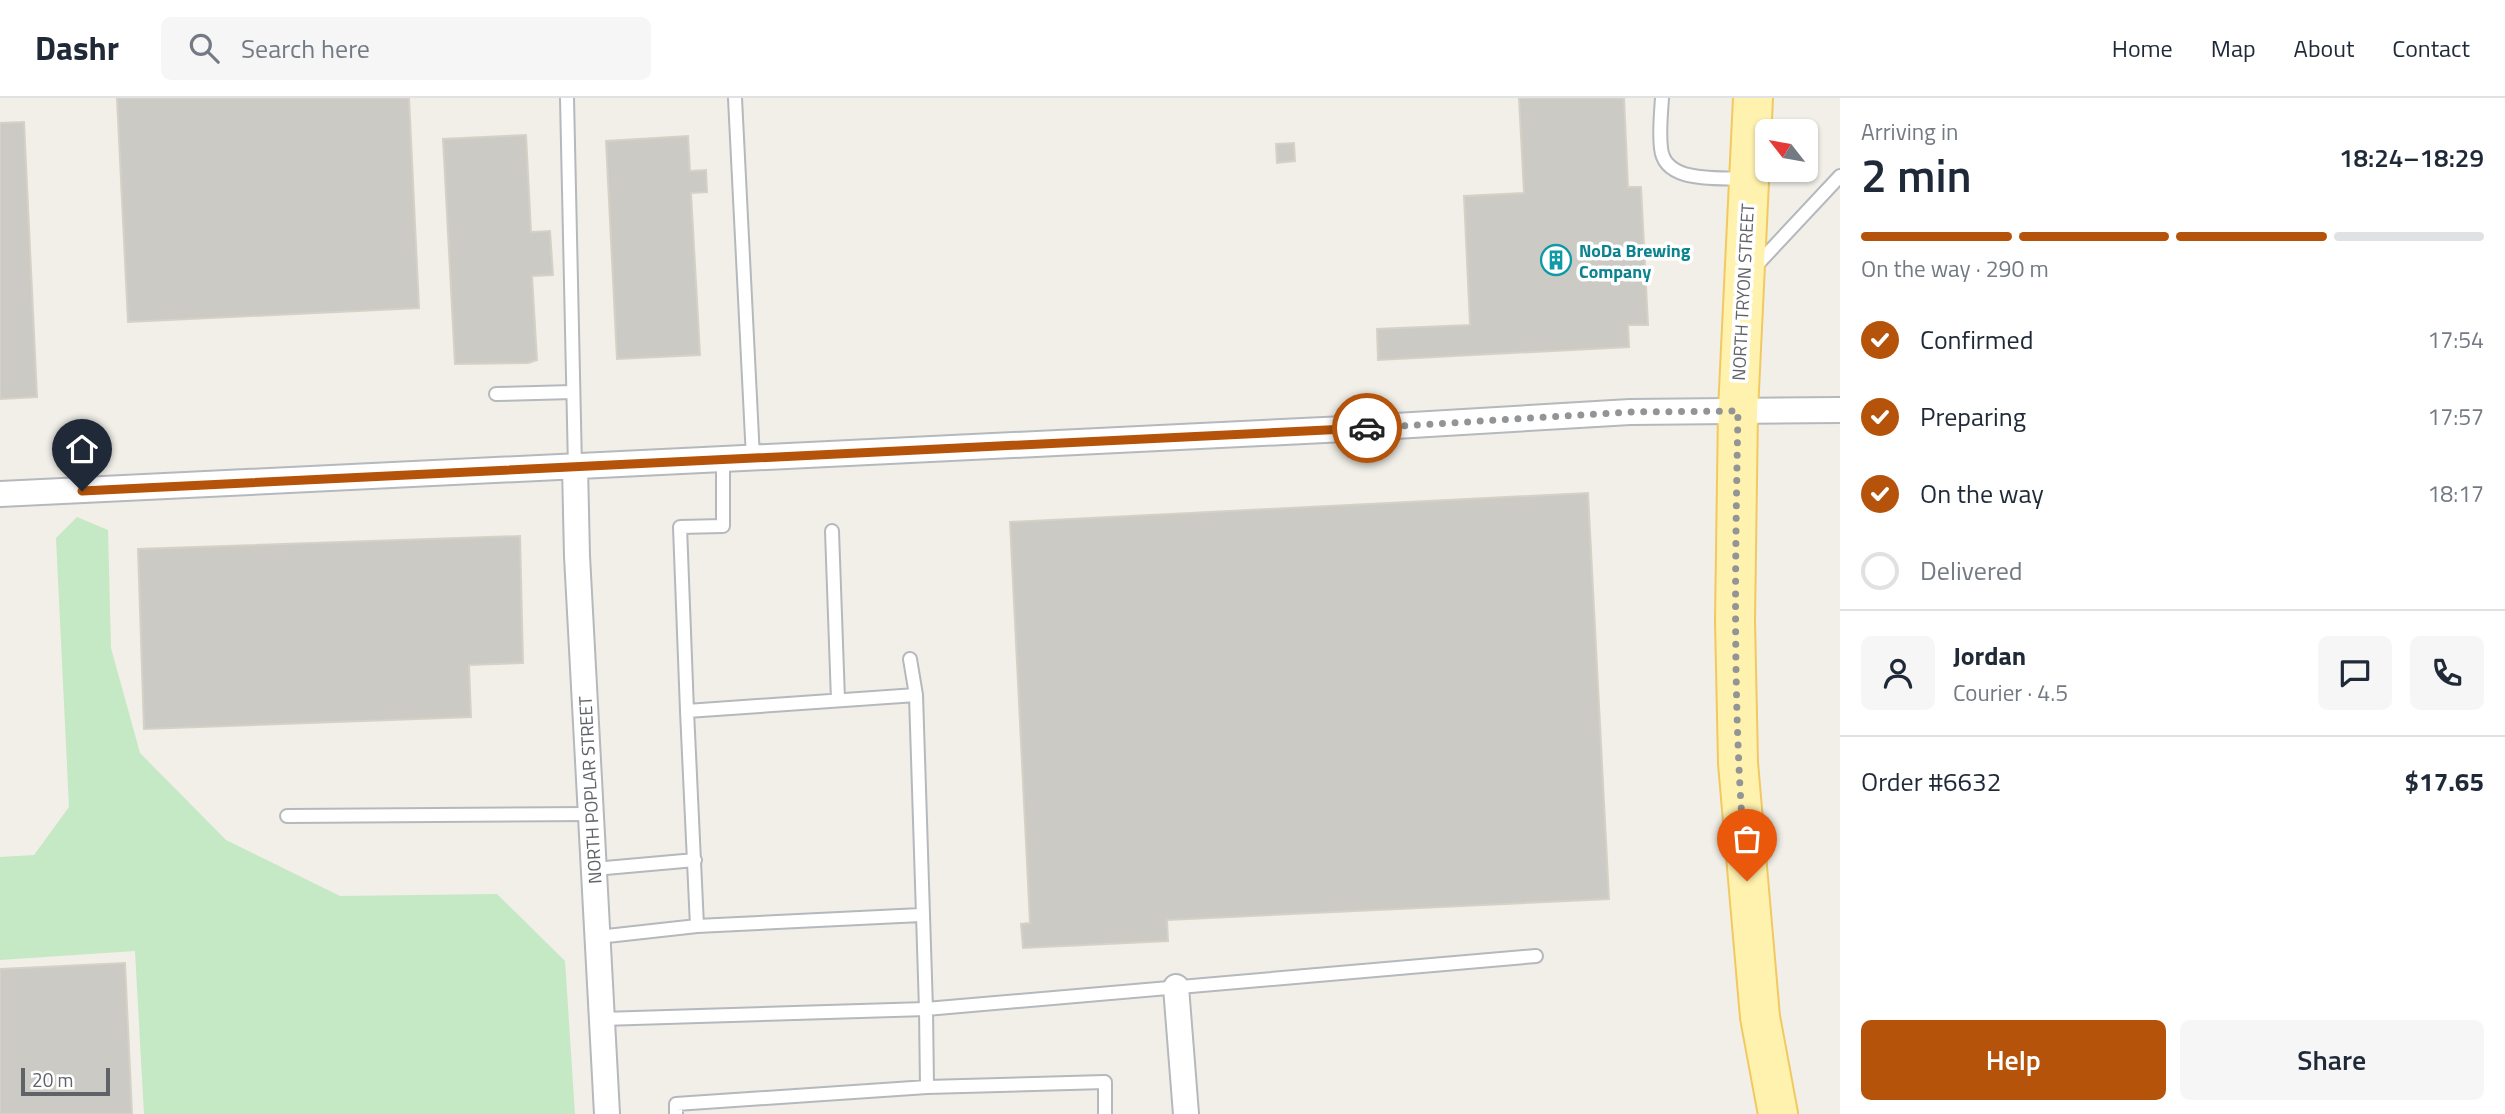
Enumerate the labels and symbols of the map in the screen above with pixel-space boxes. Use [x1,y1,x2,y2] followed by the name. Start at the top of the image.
[1755,119,1818,182] north arrow
[1725,202,1761,381] street label: NORTH TRYON STREET
[1579,237,1691,285] place label: NoDa Brewing Company
[1539,243,1573,277] building icon: NoDa Brewing Company
[1332,393,1402,463] courier
[52,419,112,491] pin
[572,695,608,885] street label: NORTH POPLAR STREET
[1717,809,1777,881] pin
[21,1065,110,1097] scale bar

